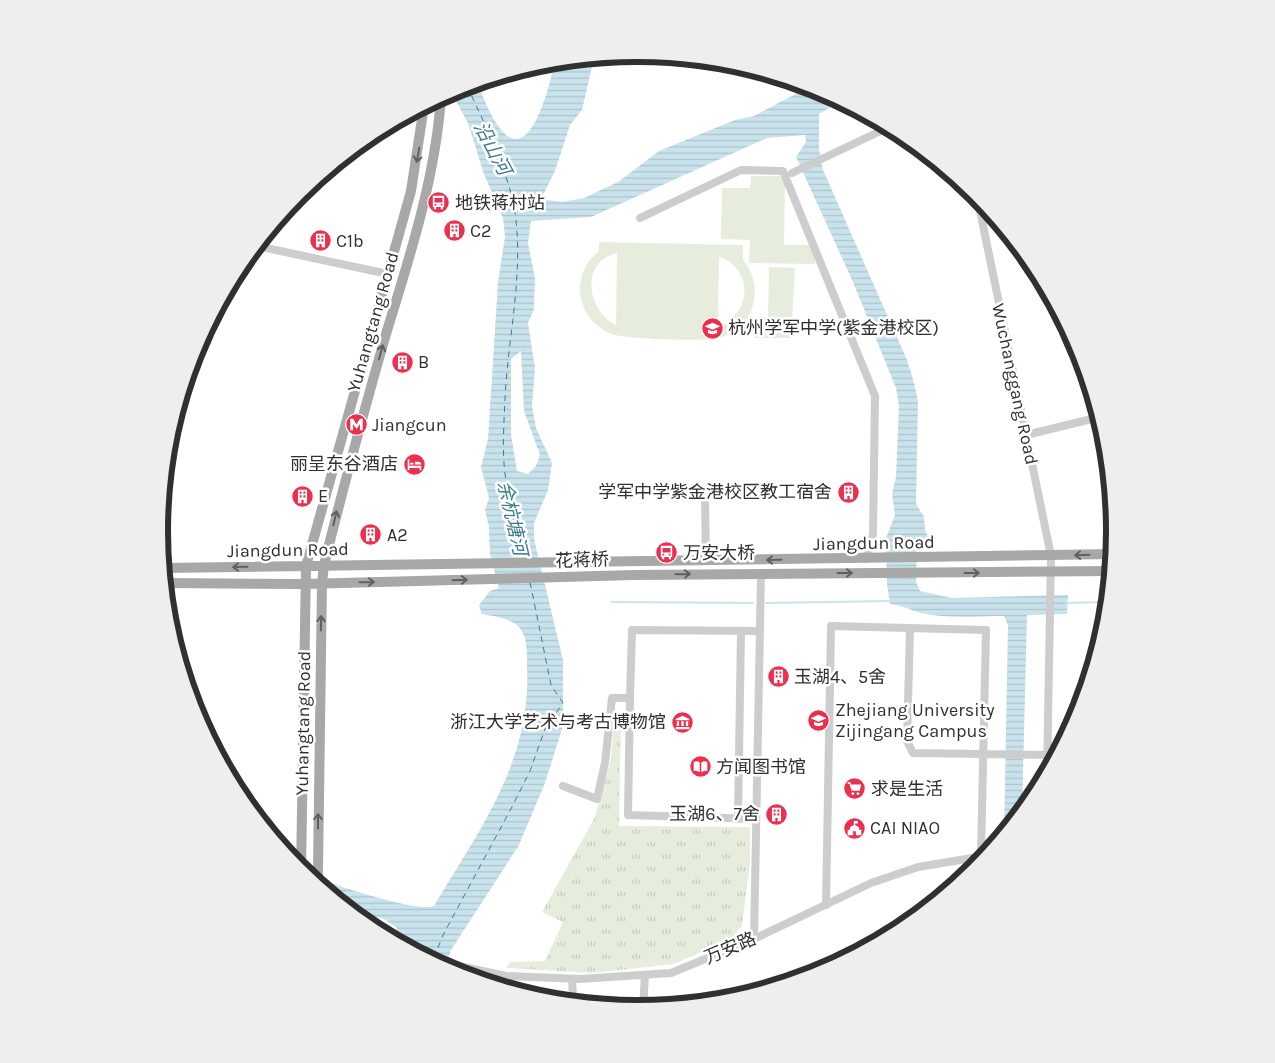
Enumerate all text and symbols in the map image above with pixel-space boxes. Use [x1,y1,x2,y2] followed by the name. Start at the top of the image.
[469,118,517,182] water label: 沿山河
[412,146,422,162] one-way arrow
[427,191,451,215] bus stop icon: 地铁蒋村站
[455,192,545,214] place label: 地铁蒋村站
[442,219,466,243] building icon: C2
[470,220,491,242] place label: C2
[308,229,332,253] building icon: C1b
[336,230,364,252] place label: C1b
[342,249,404,395] street label: Yuhangtang Road
[987,301,1043,467] street label: Wuchanggang Road
[700,316,724,340] school or university icon: 杭州学军中学(紫金港校区)
[728,317,939,339] place label: 杭州学军中学(紫金港校区)
[377,344,387,360] one-way arrow
[390,350,414,374] building icon: B
[418,351,429,373] place label: B
[344,413,368,437] metro station icon: Jiangcun
[372,414,447,436] place label: Jiangcun
[402,452,426,476] hotel icon: 丽呈东谷酒店
[290,453,398,475] place label: 丽呈东谷酒店
[493,479,532,562] water label: 余杭塘河
[836,480,860,504] building icon: 学军中学紫金港校区教工宿舍
[598,481,832,503] place label: 学军中学紫金港校区教工宿舍
[290,484,314,508] building icon: E
[318,485,328,507] place label: E
[331,510,341,526] one-way arrow
[359,523,383,547] building icon: A2
[387,524,408,546] place label: A2
[813,531,935,555] street label: Jiangdun Road
[227,538,349,562] street label: Jiangdun Road
[655,541,679,565] bus stop icon: 万安大桥
[683,542,755,564] place label: 万安大桥
[555,548,609,572] street label: 花蒋桥
[1074,551,1090,560] one-way arrow
[766,555,782,565] one-way arrow
[232,562,248,571] one-way arrow
[836,568,853,578] one-way arrow
[964,568,980,578] one-way arrow
[674,569,690,579] one-way arrow
[452,575,468,585] one-way arrow
[358,578,374,587] one-way arrow
[316,616,325,632] one-way arrow
[291,650,315,796] street label: Yuhangtang Road
[766,665,790,689] building icon: 玉湖4、5舍
[794,666,886,688] place label: 玉湖4、5舍
[835,699,995,742] place label: Zhejiang University Zijingang Campus
[807,708,831,732] school or university icon: Zhejiang University Zijingang Campus
[670,710,694,734] museum icon: 浙江大学艺术与考古博物馆
[450,711,666,733] place label: 浙江大学艺术与考古博物馆
[688,755,712,779] library icon: 方闻图书馆
[716,756,806,778] place label: 方闻图书馆
[843,777,867,801] supermarket icon: 求是生活
[871,778,943,800] place label: 求是生活
[764,802,788,826] building icon: 玉湖6、7舍
[669,803,760,825] place label: 玉湖6、7舍
[313,813,323,830] one-way arrow
[842,816,866,840] public building icon: CAI NIAO
[870,817,940,839] place label: CAI NIAO
[701,927,759,969] street label: 万安路

